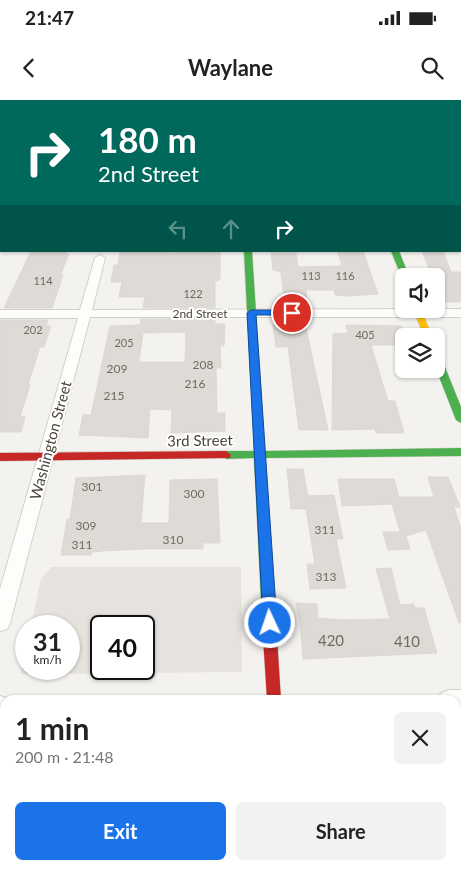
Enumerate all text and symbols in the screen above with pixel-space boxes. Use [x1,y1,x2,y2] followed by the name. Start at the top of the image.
[25,6,74,29] text: 21:47
[15,54,43,82] icon: back
[188,54,273,81] text: Waylane
[418,54,446,82] icon: search
[98,118,197,160] text: 180 m
[15,120,80,185] icon: right
[98,160,199,187] text: 2nd Street
[164,215,192,243] icon: left
[217,215,245,243] icon: ahead
[270,215,298,243] icon: right
[395,268,445,378] map controls
[395,268,445,318] button: sound
[301,269,321,282] house number: 113
[335,269,355,282] house number: 116
[33,274,53,287] house number: 114
[183,287,203,300] house number: 122
[271,292,313,334] pin
[278,299,306,327] icon: arrive
[172,306,228,321] street label: 2nd Street
[23,323,43,336] house number: 202
[355,328,375,341] house number: 405
[395,328,445,378] button: layers
[114,336,134,349] house number: 205
[193,357,213,372] house number: 208
[107,361,127,376] house number: 209
[185,376,205,391] house number: 216
[25,378,75,501] street label: Washington Street
[104,388,124,403] house number: 215
[167,430,234,450] street label: 3rd Street
[82,479,102,494] house number: 301
[184,486,204,501] house number: 300
[76,518,96,533] house number: 309
[315,522,335,537] house number: 311
[163,532,183,547] house number: 310
[72,537,92,552] house number: 311
[316,569,336,584] house number: 313
[243,596,295,648] position arrow
[90,615,155,680] speed limit sign: 40
[33,626,62,656] text: 31
[318,631,344,649] house number: 420
[394,632,420,650] house number: 410
[33,652,62,667] text: km/h
[15,710,89,746] text: 1 min
[394,712,446,764] button: close
[15,747,114,766] text: 200 m · 21:48
[15,802,226,860] button: Exit
[236,802,446,860] button: Share

